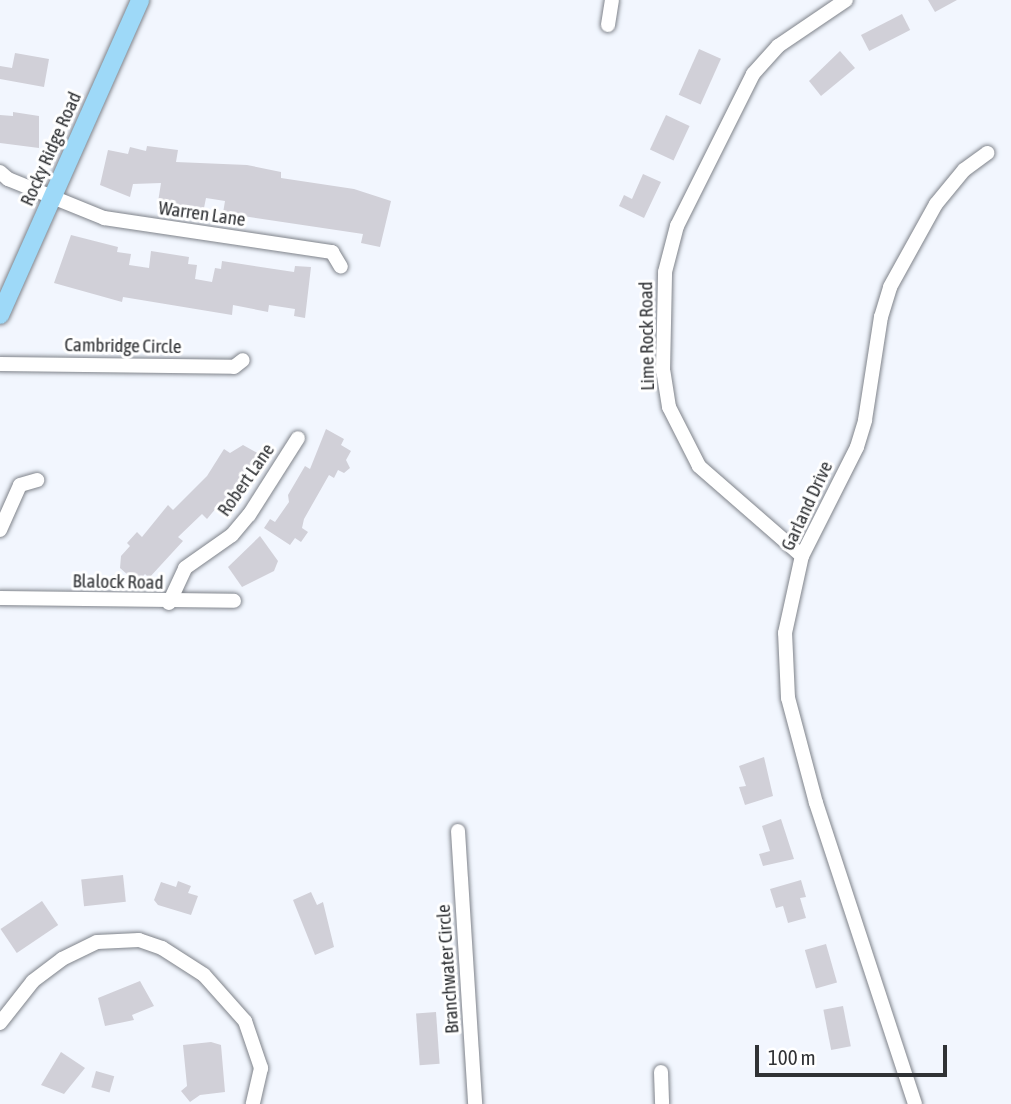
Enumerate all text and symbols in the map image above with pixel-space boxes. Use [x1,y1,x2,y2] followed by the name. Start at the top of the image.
[16,88,86,210] street label: Rocky Ridge Road
[157,197,247,231] street label: Warren Lane
[635,281,659,391] street label: Lime Rock Road
[64,334,182,358] street label: Cambridge Circle
[213,439,279,521] street label: Robert Lane
[776,458,838,554] street label: Garland Drive
[72,570,164,594] street label: Blalock Road
[432,904,464,1034] street label: Branchwater Circle
[759,1030,951,1074] scale bar
[768,1045,816,1069] text: 100 m

